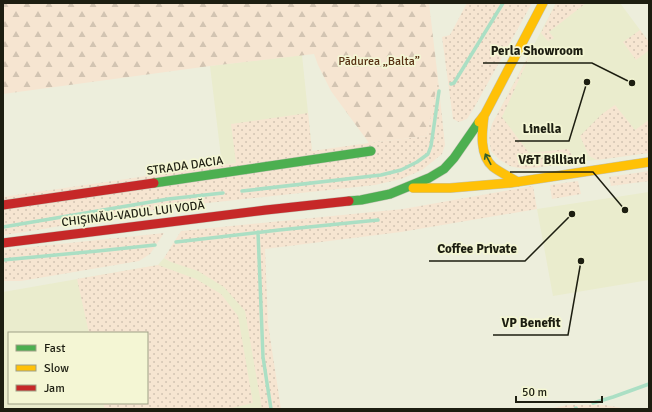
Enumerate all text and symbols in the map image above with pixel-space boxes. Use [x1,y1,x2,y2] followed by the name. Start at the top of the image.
[483,38,592,63] callout: Perla Showroom
[491,43,584,59] text: Perla Showroom
[338,54,420,69] park label: Pădurea „Balta”
[515,116,569,141] callout: Linella
[523,121,562,137] text: Linella
[510,147,593,172] callout: V&T Billiard
[518,152,586,168] text: V&T Billiard
[146,153,225,179] street label: STRADA DACIA
[484,153,491,165] one-way arrow
[61,198,206,230] street label: CHIȘINĂU-VADUL LUI VODĂ
[429,236,525,261] callout: Coffee Private
[437,241,517,257] text: Coffee Private
[493,310,568,335] callout: VP Benefit
[501,315,561,331] text: VP Benefit
[8,332,148,404] legend
[44,341,65,356] text: Fast
[44,361,69,376] text: Slow
[516,378,602,404] scale bar
[44,381,65,396] text: Jam
[522,385,547,400] text: 50 m

